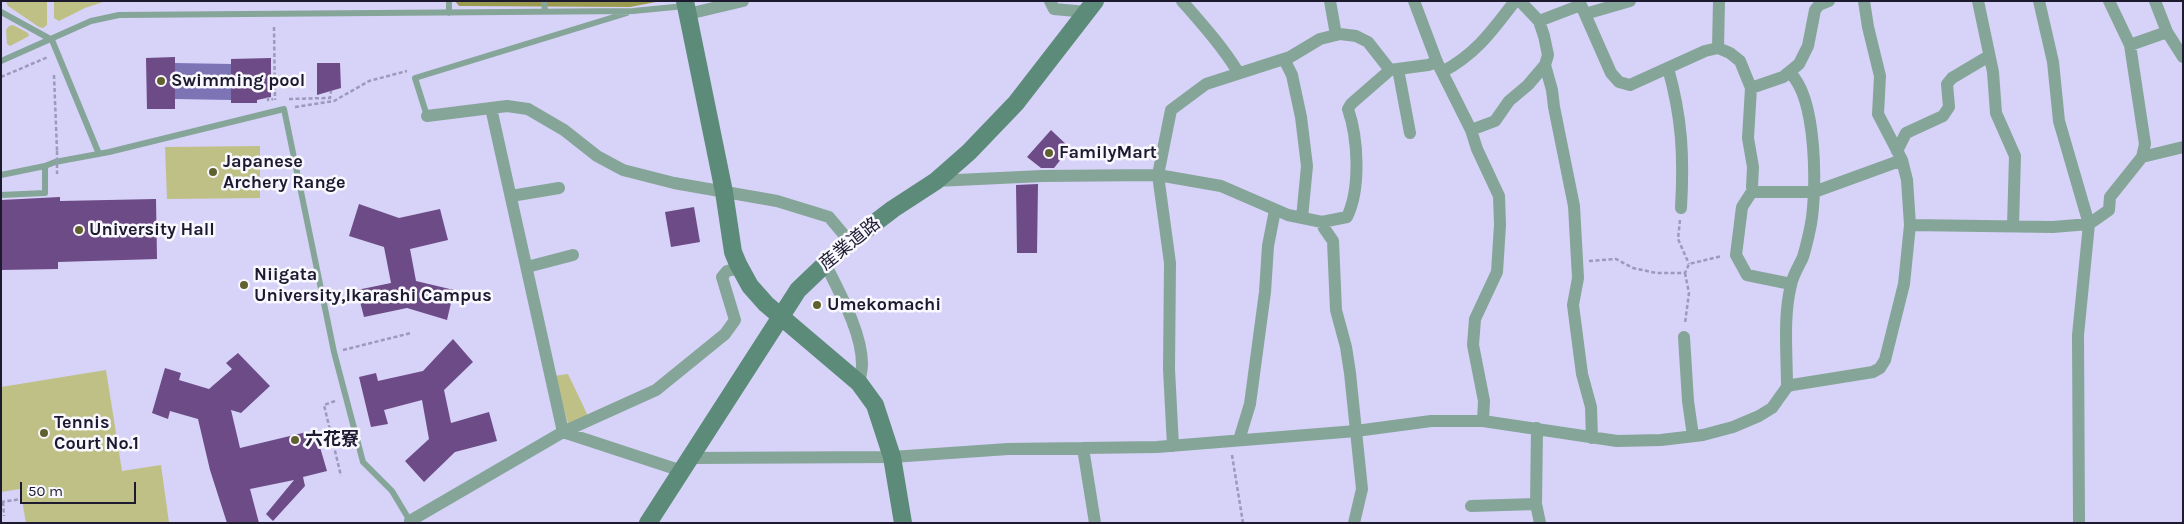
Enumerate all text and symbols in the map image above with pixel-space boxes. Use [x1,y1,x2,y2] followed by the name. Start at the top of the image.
[171,70,305,92] place label: Swimming pool
[155,75,167,87] marker: Swimming pool
[1059,142,1157,164] place label: FamilyMart
[1043,147,1055,159] marker: FamilyMart
[223,151,346,193] place label: Japanese Archery Range
[207,166,219,178] marker: Japanese Archery Range
[815,213,885,275] street label: 産業道路
[89,219,215,241] place label: University Hall
[73,224,85,236] marker: University Hall
[254,264,492,306] place label: Niigata University,Ikarashi Campus
[238,279,250,291] marker: Niigata University,Ikarashi Campus
[827,294,941,316] place label: Umekomachi
[811,299,823,311] marker: Umekomachi
[54,412,139,454] place label: Tennis Court No.1
[38,427,50,439] marker: Tennis Court No.1
[305,429,359,451] place label: 六花寮
[289,434,301,446] marker: 六花寮
[22,472,139,504] scale bar
[28,482,63,500] text: 50 m

